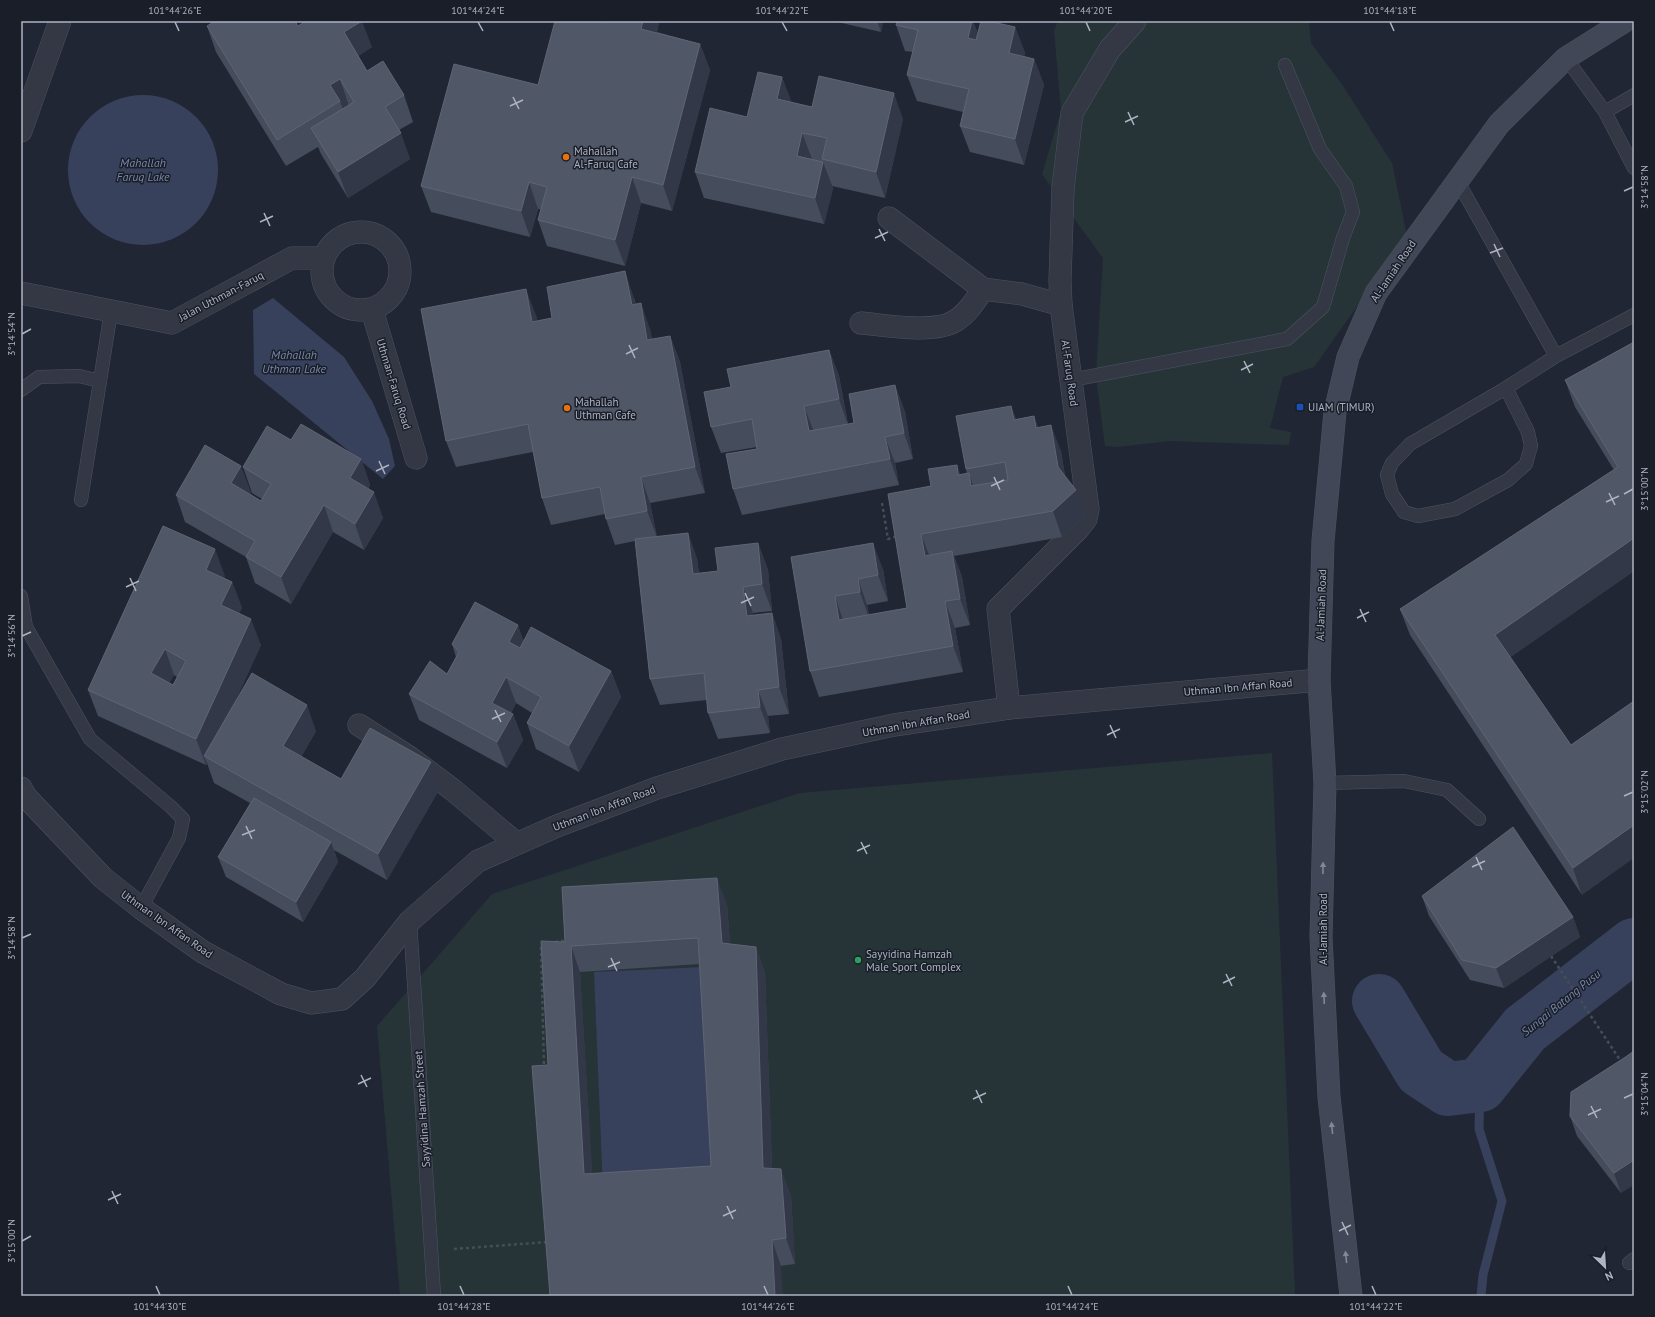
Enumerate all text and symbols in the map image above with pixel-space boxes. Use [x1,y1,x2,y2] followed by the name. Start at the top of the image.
[148,4,202,17] text: 101°44'26"E
[451,4,505,17] text: 101°44'24"E
[755,4,809,17] text: 101°44'22"E
[1059,4,1113,17] text: 101°44'20"E
[1363,4,1417,17] text: 101°44'18"E
[574,144,638,171] place label: Mahallah Al-Faruq Cafe
[561,152,571,162] marker: Mahallah Al-Faruq Cafe
[116,155,170,184] water label: Mahallah Faruq Lake
[1638,165,1651,209] text: 3°14'58"N
[1367,237,1419,305] street label: Al-Jamiah Road
[175,268,266,325] street label: Jalan Uthman-Faruq
[5,312,18,356] text: 3°14'54"N
[374,337,414,431] street label: Uthman-Faruq Road
[1058,339,1082,407] street label: Al-Faruq Road
[262,347,326,376] water label: Mahallah Uthman Lake
[575,395,636,422] place label: Mahallah Uthman Cafe
[1308,400,1374,414] place label: UIAM (TIMUR)
[1295,402,1305,412] marker: UIAM (TIMUR)
[562,403,572,413] marker: Mahallah Uthman Cafe
[1638,467,1651,511] text: 3°15'00"N
[1313,569,1329,641] street label: Al-Jamiah Road
[5,614,18,658] text: 3°14'56"N
[1183,675,1293,699] street label: Uthman Ibn Affan Road
[861,707,971,739] street label: Uthman Ibn Affan Road
[1638,770,1651,814] text: 3°15'02"N
[551,782,658,834] street label: Uthman Ibn Affan Road
[1320,861,1326,874] one-way arrow
[118,887,216,961] street label: Uthman Ibn Affan Road
[1316,893,1330,965] street label: Al-Jamiah Road
[5,916,18,960] text: 3°14'58"N
[866,947,962,974] place label: Sayyidina Hamzah Male Sport Complex
[853,955,863,965] marker: Sayyidina Hamzah Male Sport Complex
[1518,966,1603,1039] water label: Sungai Batang Pusu
[1321,991,1327,1004] one-way arrow
[411,1050,433,1168] street label: Sayyidina Hamzah Street
[1638,1072,1651,1116] text: 3°15'04"N
[1329,1122,1335,1134] one-way arrow
[5,1219,18,1263] text: 3°15'00"N
[1585,1247,1625,1287] north arrow
[1343,1251,1349,1263] one-way arrow
[1603,1268,1615,1284] text: N
[133,1300,187,1313] text: 101°44'30"E
[437,1300,491,1313] text: 101°44'28"E
[741,1300,795,1313] text: 101°44'26"E
[1045,1300,1099,1313] text: 101°44'24"E
[1349,1300,1403,1313] text: 101°44'22"E

